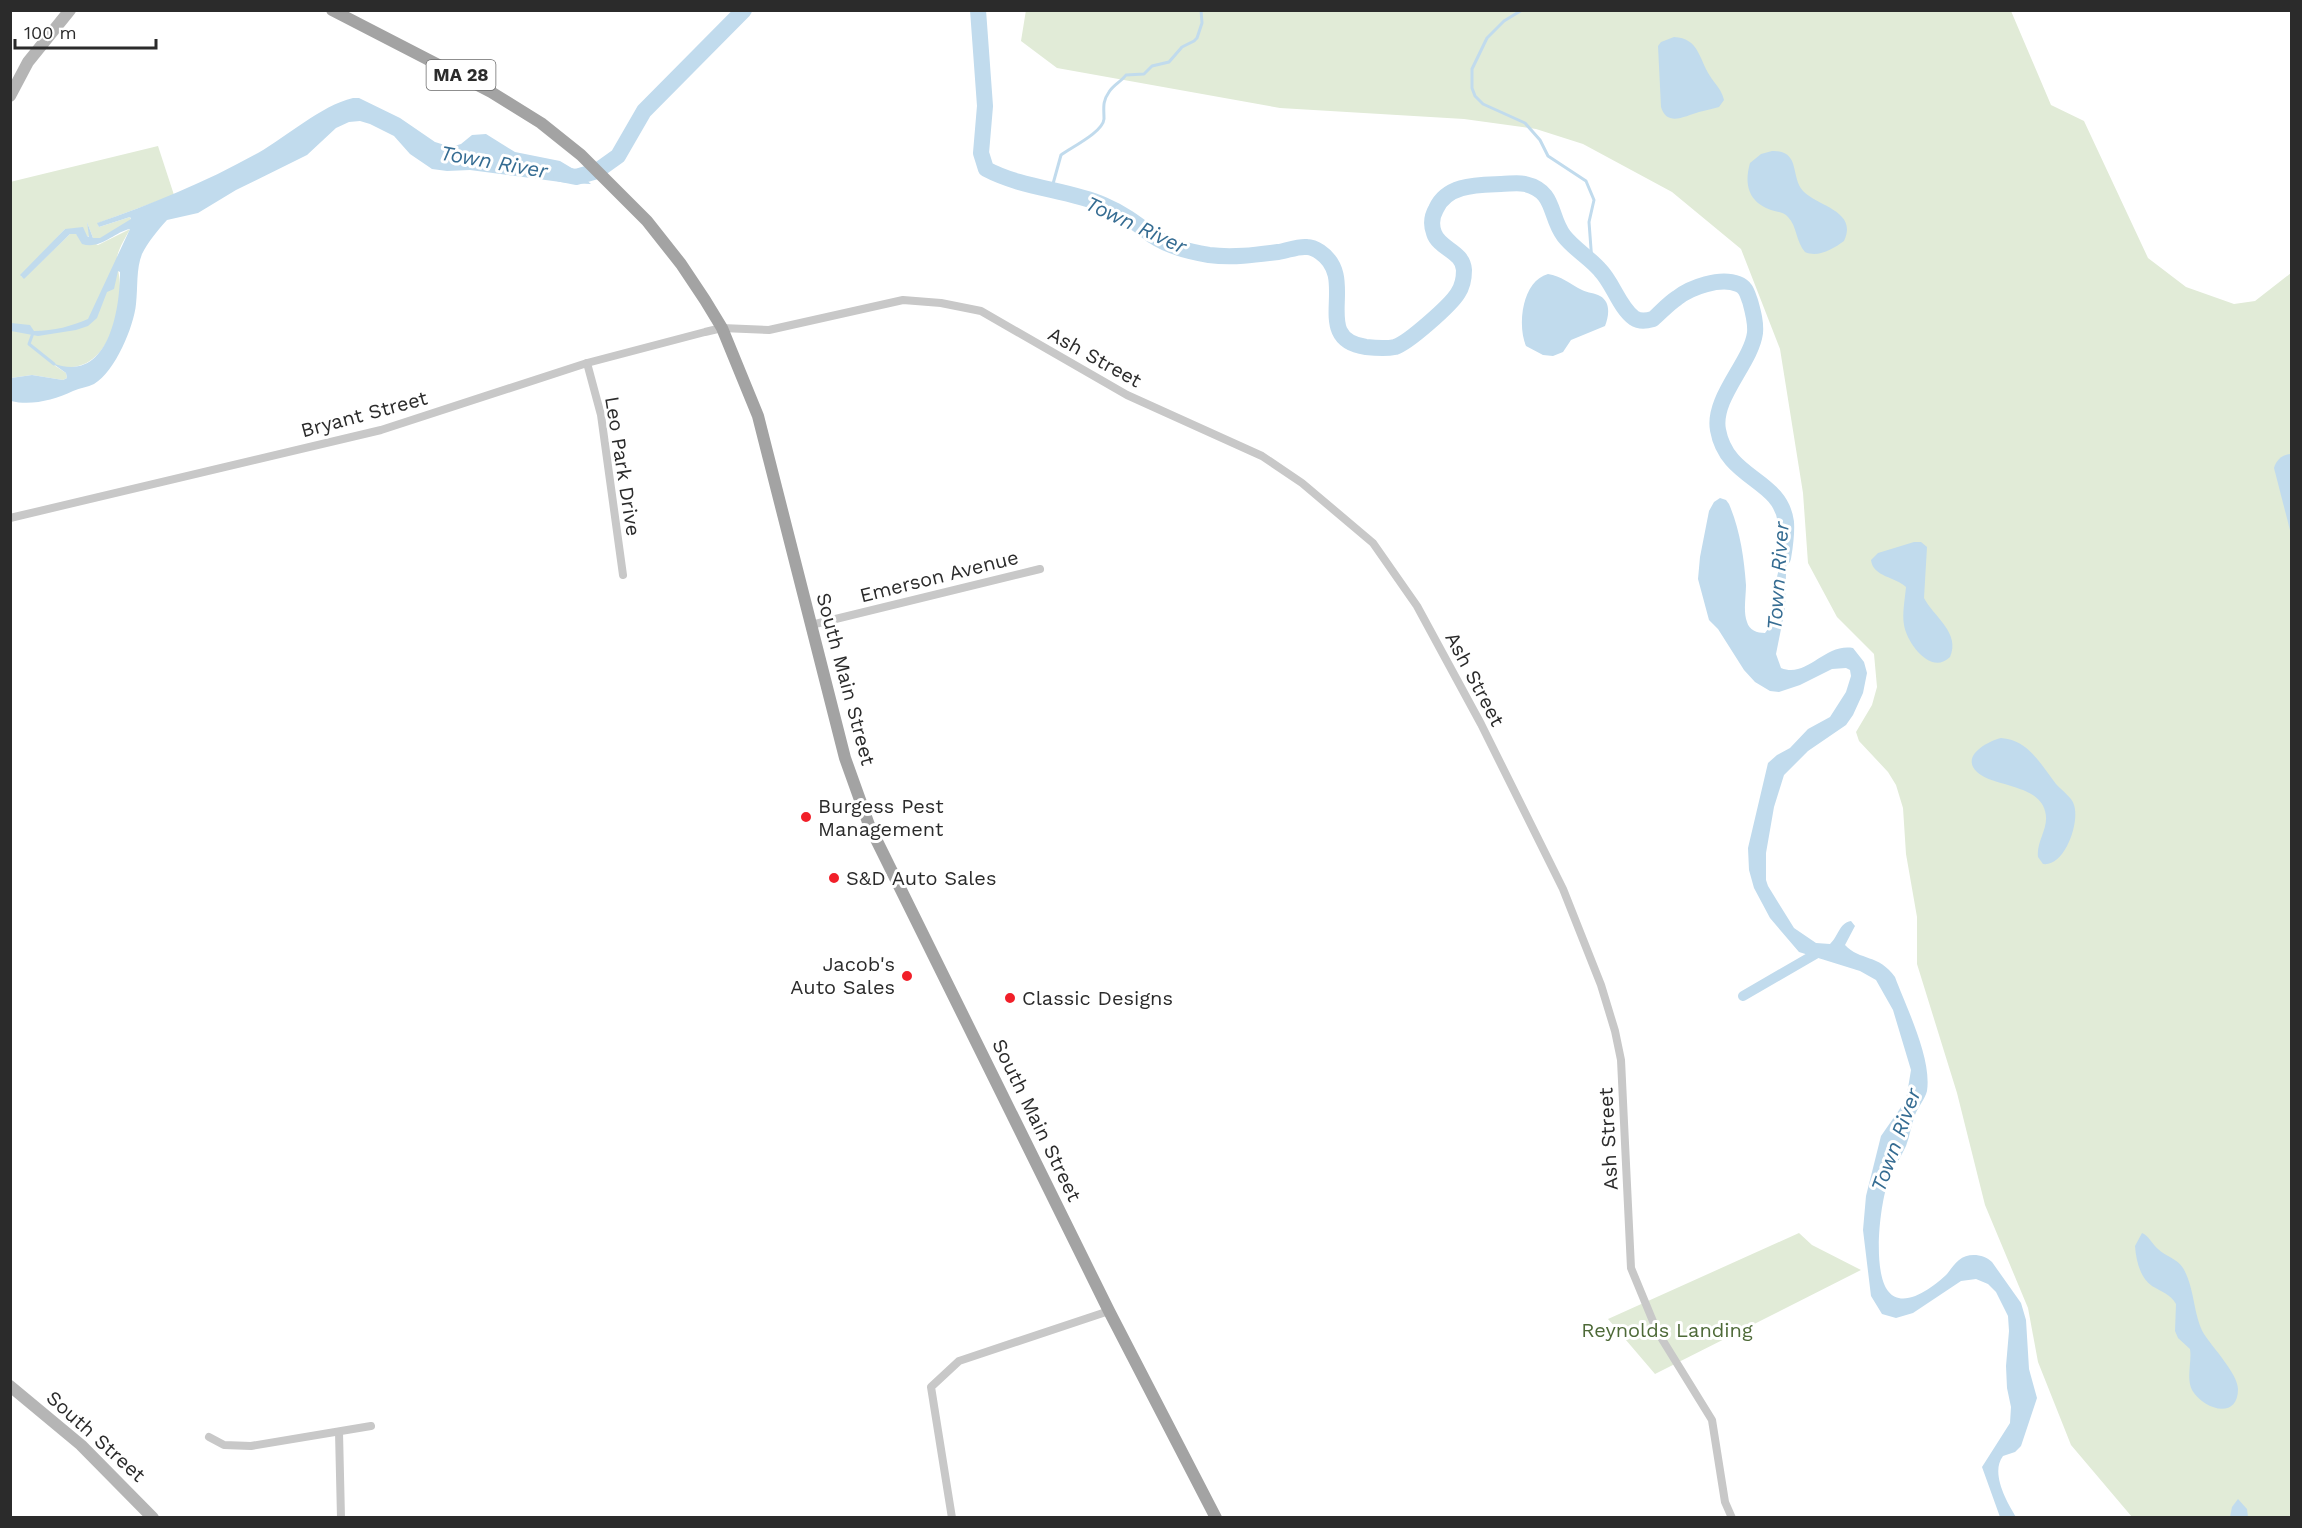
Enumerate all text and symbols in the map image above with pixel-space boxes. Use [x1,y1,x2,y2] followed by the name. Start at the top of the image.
[15,12,156,50] scale bar
[24,22,77,43] text: 100 m
[426,60,496,90] road number: MA 28
[439,140,550,183] water label: Town River
[1082,190,1191,259] water label: Town River
[1044,322,1146,393] street label: Ash Street
[298,385,431,442] street label: Bryant Street
[600,394,646,538] street label: Leo Park Drive
[1761,520,1794,631] water label: Town River
[857,545,1021,607] street label: Emerson Avenue
[811,590,881,769] street label: South Main Street
[1440,628,1510,731] street label: Ash Street
[818,794,944,841] place label: Burgess Pest Management
[799,810,813,824] marker: Burgess Pest Management
[846,866,996,890] place label: S&D Auto Sales
[827,871,841,885] marker: S&D Auto Sales
[790,952,895,999] place label: Jacob's Auto Sales
[900,969,914,983] marker: Jacob's Auto Sales
[1022,986,1173,1010] place label: Classic Designs
[1003,991,1017,1005] marker: Classic Designs
[987,1035,1087,1206] street label: South Main Street
[1865,1084,1926,1195] water label: Town River
[1593,1086,1623,1191] street label: Ash Street
[1581,1318,1753,1342] park label: Reynolds Landing
[42,1385,151,1487] street label: South Street

